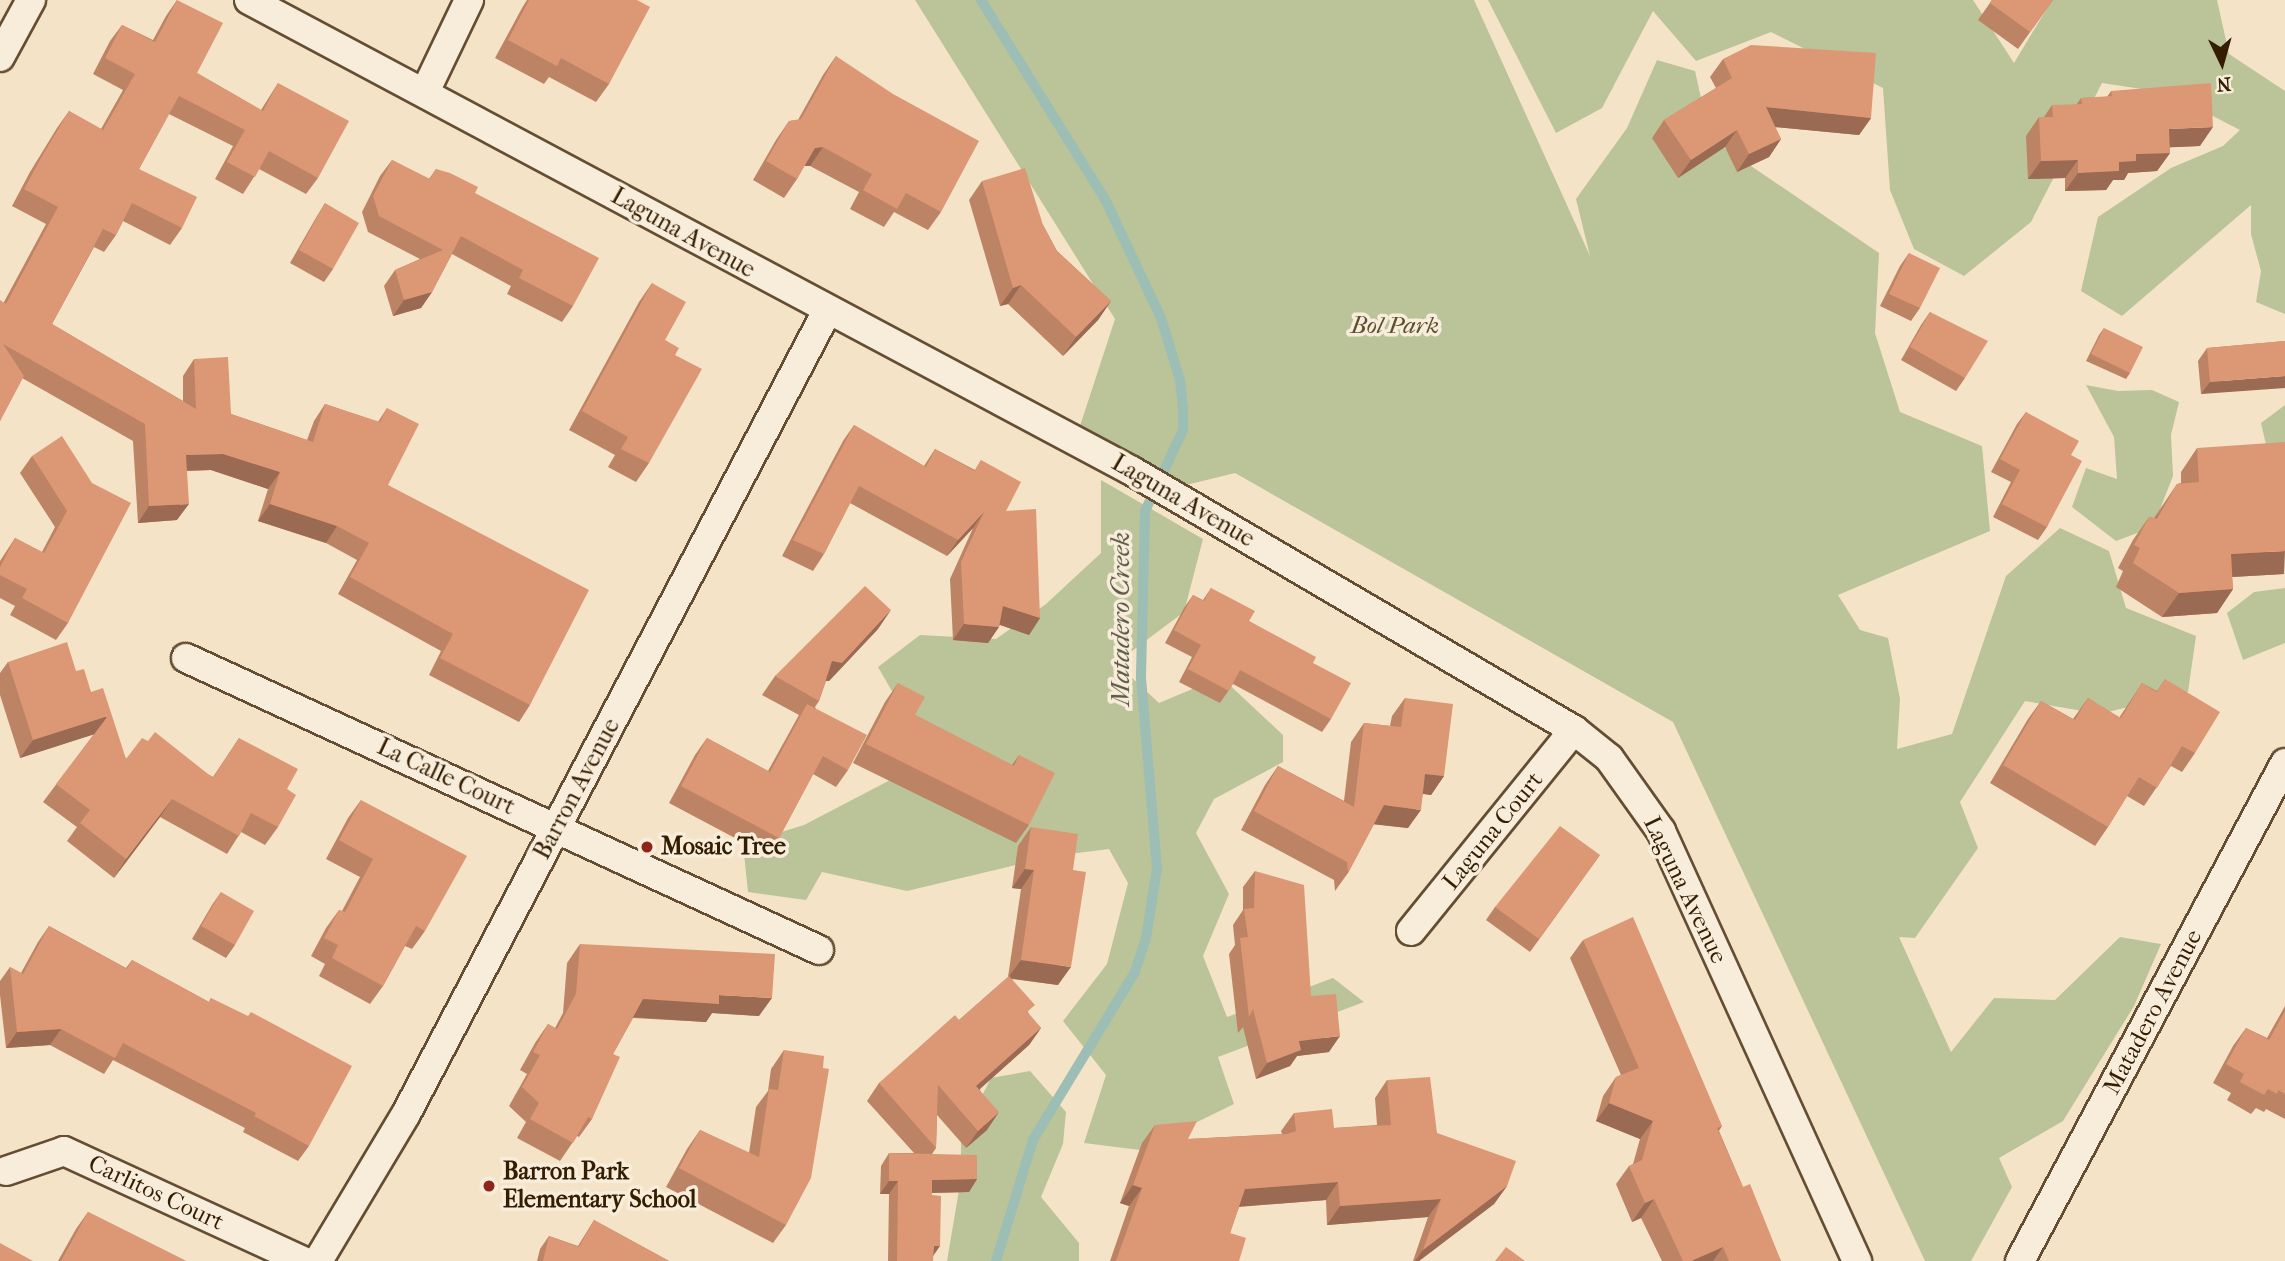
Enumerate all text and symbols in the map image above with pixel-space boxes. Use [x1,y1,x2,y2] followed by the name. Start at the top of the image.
[2187,28,2257,98] north arrow
[2216,72,2232,96] text: N
[606,182,760,284] street label: Laguna Avenue
[1351,312,1439,340] park label: Bol Park
[1106,449,1260,553] street label: Laguna Avenue
[1105,532,1137,706] water label: Matadero Creek
[528,714,626,864] street label: Barron Avenue
[373,733,519,821] street label: La Calle Court
[1437,766,1549,896] street label: Laguna Court
[1637,812,1733,968] street label: Laguna Avenue
[661,833,786,861] place label: Mosaic Tree
[639,839,655,855] marker: Mosaic Tree
[2097,925,2209,1099] street label: Matadero Avenue
[84,1149,228,1237] street label: Carlitos Court
[503,1158,696,1214] place label: Barron Park Elementary School
[481,1178,497,1194] marker: Barron Park Elementary School

